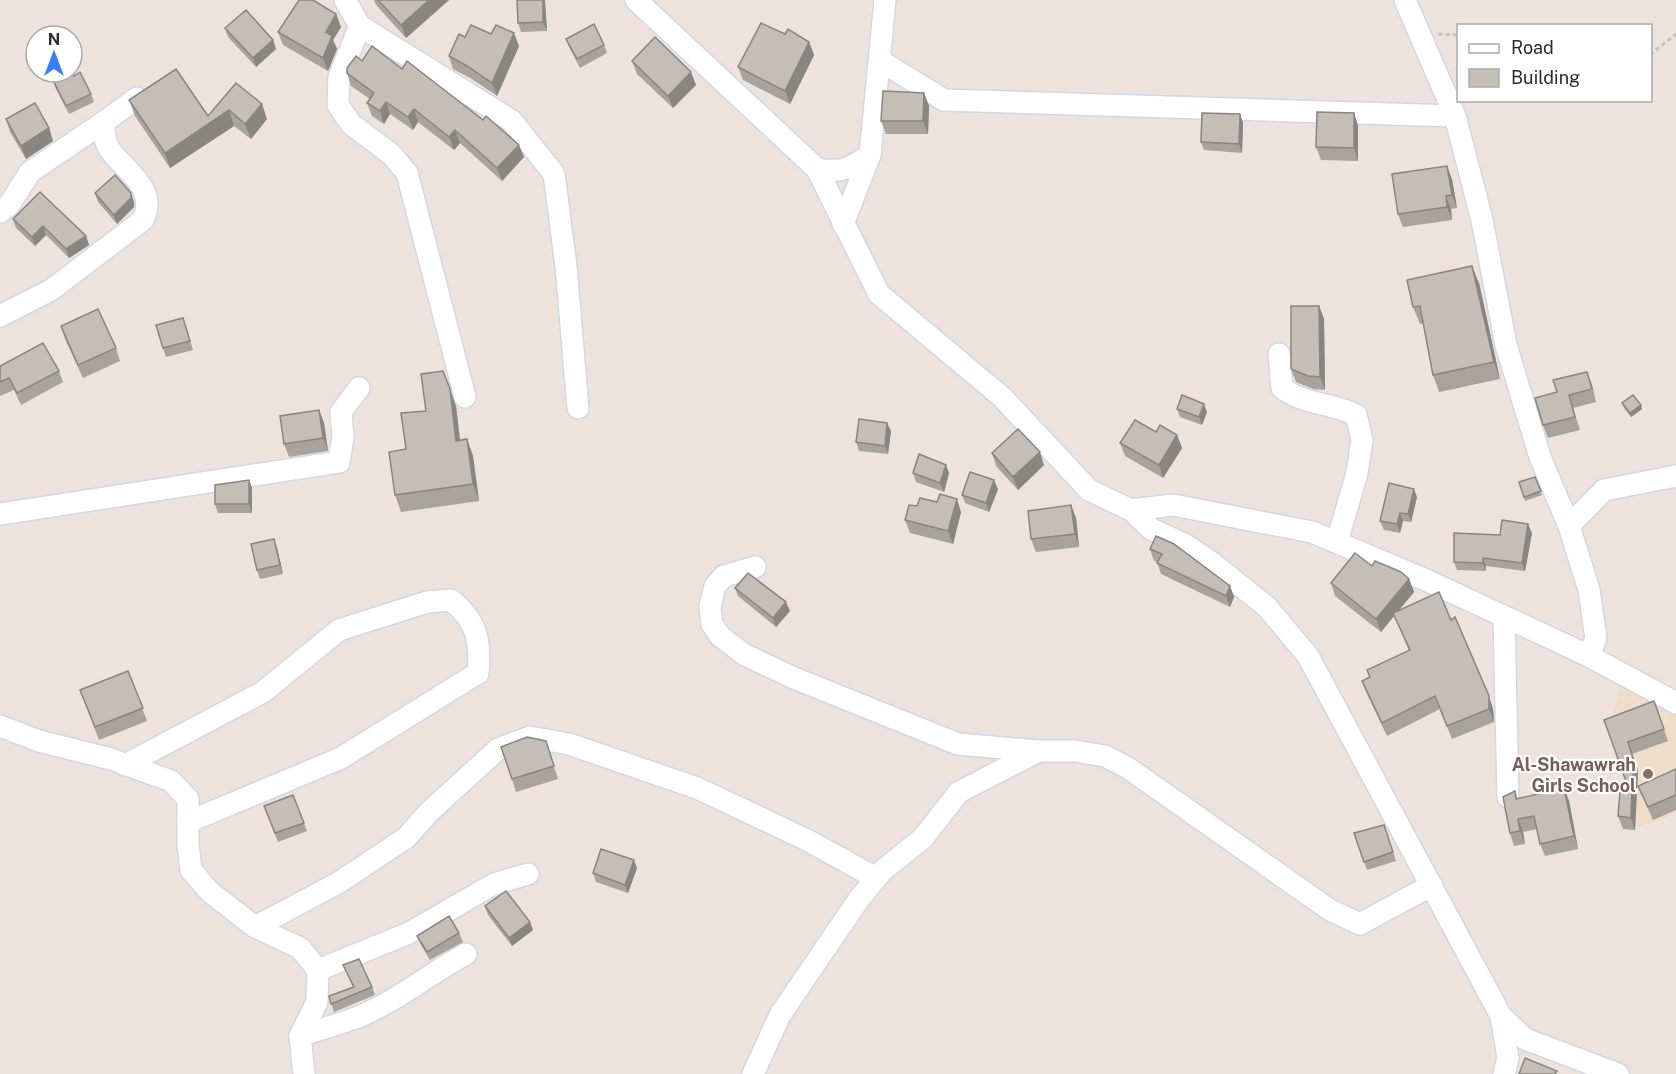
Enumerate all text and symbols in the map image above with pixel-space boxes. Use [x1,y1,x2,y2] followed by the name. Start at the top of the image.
[24,24,84,84] north arrow
[1457,24,1652,102] legend
[48,30,60,49] text: N
[1511,37,1554,58] text: Road
[1511,67,1580,88] text: Building
[1512,754,1636,796] place label: Al-Shawawrah Girls School
[1641,767,1655,781] marker: Al-Shawawrah Girls School

